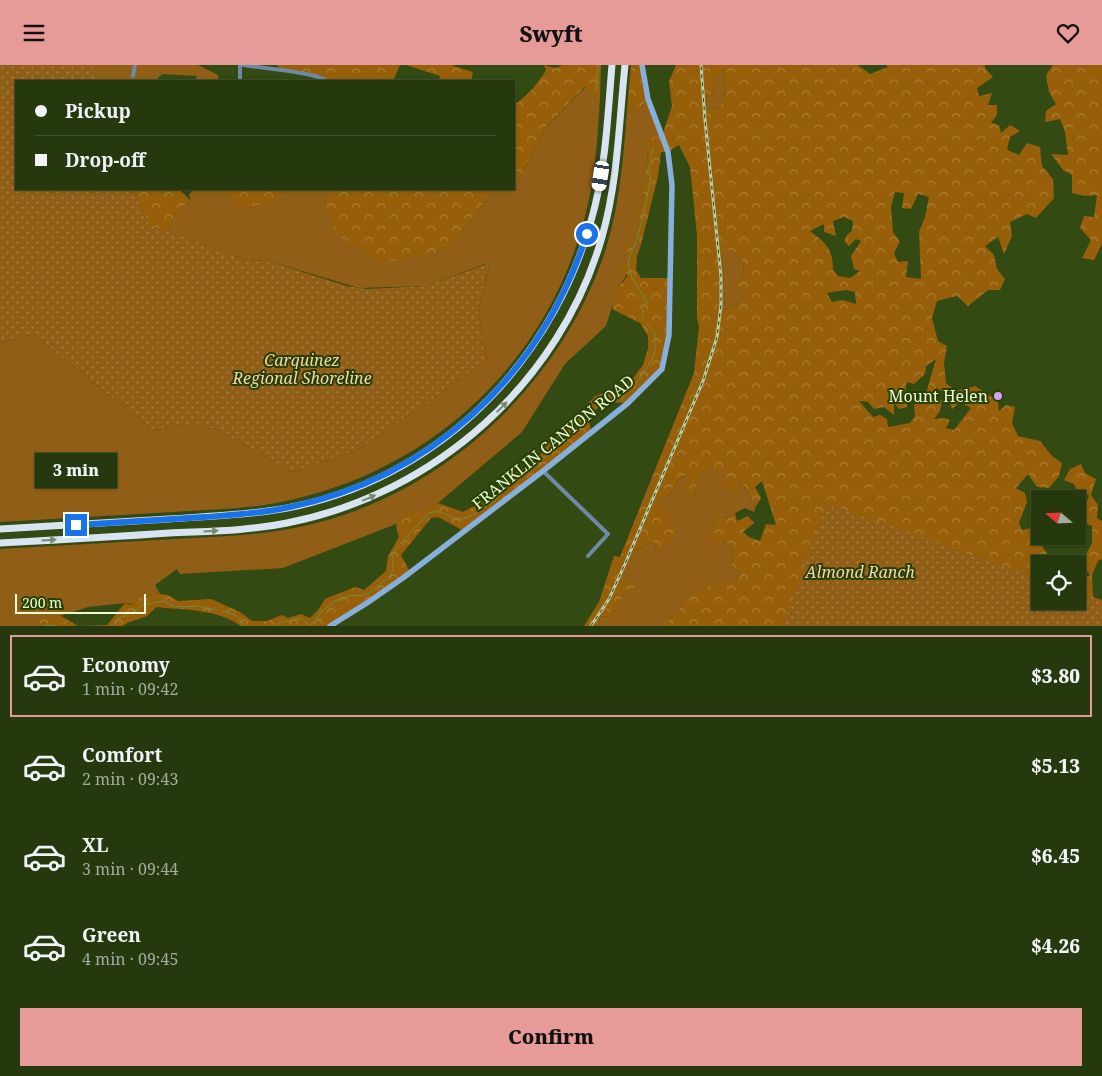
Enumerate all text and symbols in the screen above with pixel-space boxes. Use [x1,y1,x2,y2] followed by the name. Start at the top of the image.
[519,18,583,48] text: Swyft
[20,19,48,47] icon: menu
[1054,19,1082,47] icon: heart
[65,98,131,124] text: Pickup
[65,147,145,173] text: Drop-off
[591,160,610,192] car
[576,223,598,245] route start
[231,349,372,389] park label: Carquinez Regional Shoreline
[467,370,639,514] street label: FRANKLIN CANYON ROAD
[888,385,988,407] place label: Mount Helen
[992,390,1004,402] marker: Mount Helen
[496,401,508,413] one-way arrow
[35,453,117,487] callout: 3 min
[53,459,99,481] text: 3 min
[1031,490,1086,545] north arrow
[1031,490,1086,610] map controls
[362,494,376,502] one-way arrow
[65,514,87,536] route end
[203,526,219,534] one-way arrow
[41,536,57,544] one-way arrow
[1031,555,1086,610] button: locate
[804,561,915,583] park label: Almond Ranch
[15,591,146,614] scale bar
[22,593,62,612] text: 200 m
[82,652,170,678] text: Economy
[22,654,67,699] icon: car
[1031,663,1080,689] text: $3.80
[82,678,178,700] text: 1 min · 09:42
[82,742,162,768] text: Comfort
[22,744,67,789] icon: car
[1031,753,1080,779] text: $5.13
[82,768,178,790] text: 2 min · 09:43
[82,832,108,858] text: XL
[22,834,67,879] icon: car
[1031,843,1080,869] text: $6.45
[82,858,178,880] text: 3 min · 09:44
[82,922,141,948] text: Green
[22,924,67,969] icon: car
[1031,933,1080,959] text: $4.26
[82,948,178,970] text: 4 min · 09:45
[20,1008,1082,1066] button: Confirm

